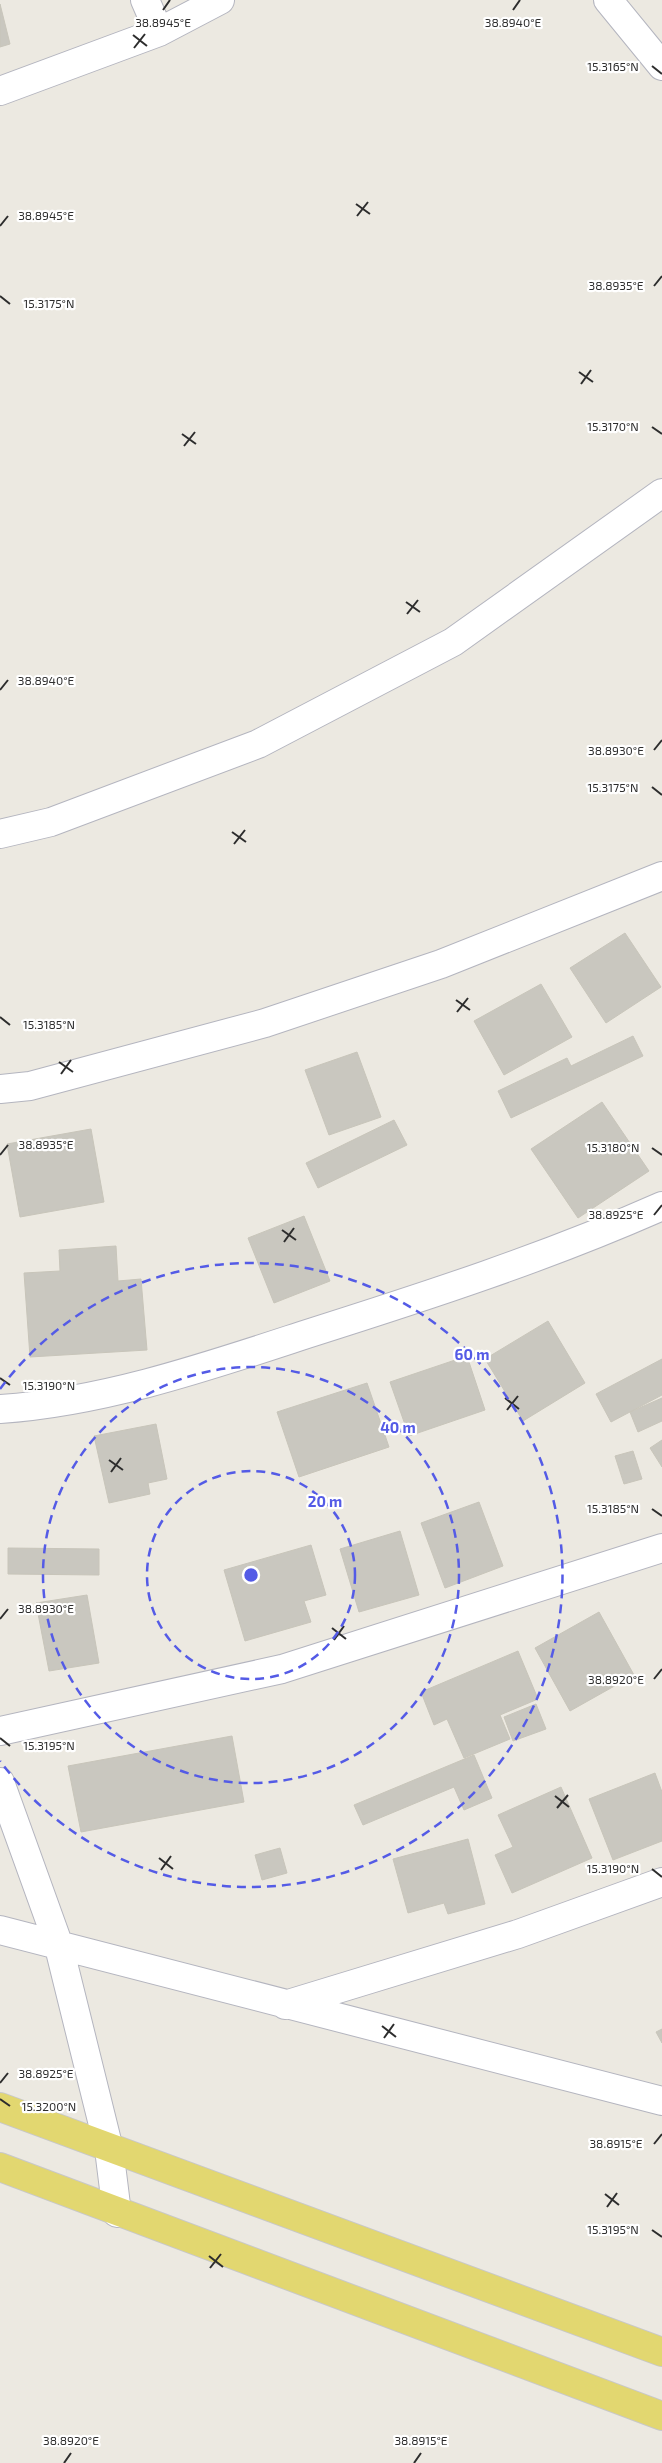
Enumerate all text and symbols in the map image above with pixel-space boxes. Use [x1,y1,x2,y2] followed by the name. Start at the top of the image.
[135,15,191,29] text: 38.8945°E
[485,15,542,29] text: 38.8940°E
[587,59,639,73] text: 15.3165°N
[18,208,74,222] text: 38.8945°E
[588,278,644,292] text: 38.8935°E
[24,296,74,310] text: 15.3175°N
[587,419,639,433] text: 15.3170°N
[18,673,75,687] text: 38.8940°E
[588,743,644,757] text: 38.8930°E
[588,780,638,794] text: 15.3175°N
[23,1017,75,1031] text: 15.3185°N
[18,1137,74,1151] text: 38.8935°E
[587,1140,639,1154] text: 15.3180°N
[588,1207,644,1221] text: 38.8925°E
[455,1345,489,1363] text: 60 m
[23,1378,75,1392] text: 15.3190°N
[380,1418,416,1436] text: 40 m
[308,1492,342,1510] text: 20 m
[587,1501,639,1515] text: 15.3185°N
[242,1566,260,1584] centre of rings
[18,1601,74,1615] text: 38.8930°E
[588,1672,644,1686] text: 38.8920°E
[23,1738,75,1752] text: 15.3195°N
[587,1861,639,1875] text: 15.3190°N
[18,2066,74,2080] text: 38.8925°E
[22,2099,76,2113] text: 15.3200°N
[589,2136,643,2150] text: 38.8915°E
[587,2222,639,2236] text: 15.3195°N
[43,2433,99,2447] text: 38.8920°E
[394,2433,448,2447] text: 38.8915°E

